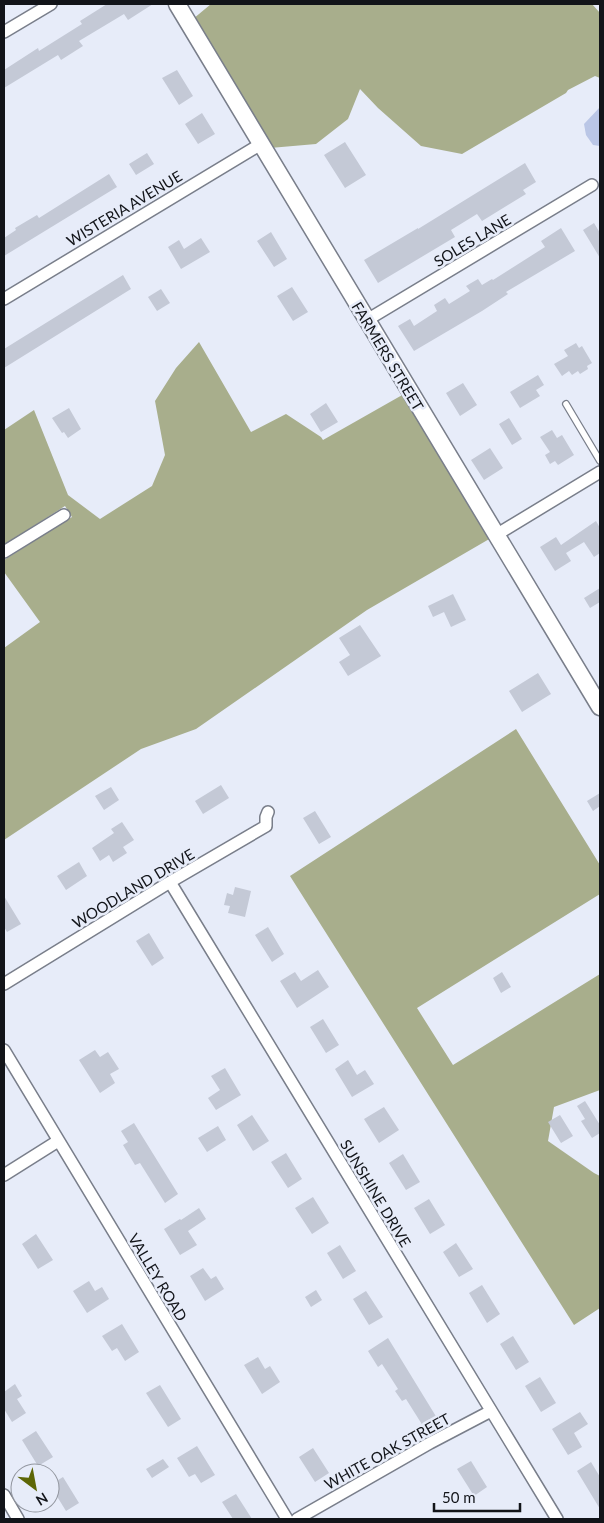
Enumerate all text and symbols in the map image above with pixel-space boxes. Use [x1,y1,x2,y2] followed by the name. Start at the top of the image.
[63,166,185,250] street label: WISTERIA AVENUE
[430,210,514,270] street label: SOLES LANE
[348,298,428,414] street label: FARMERS STREET
[69,844,197,932] street label: WOODLAND DRIVE
[337,1136,415,1250] street label: SUNSHINE DRIVE
[125,1230,191,1324] street label: VALLEY ROAD
[321,1409,453,1493] street label: WHITE OAK STREET
[10,1463,60,1513] north arrow
[434,1480,520,1512] scale bar
[442,1488,476,1506] text: 50 m
[33,1489,51,1510] text: N

